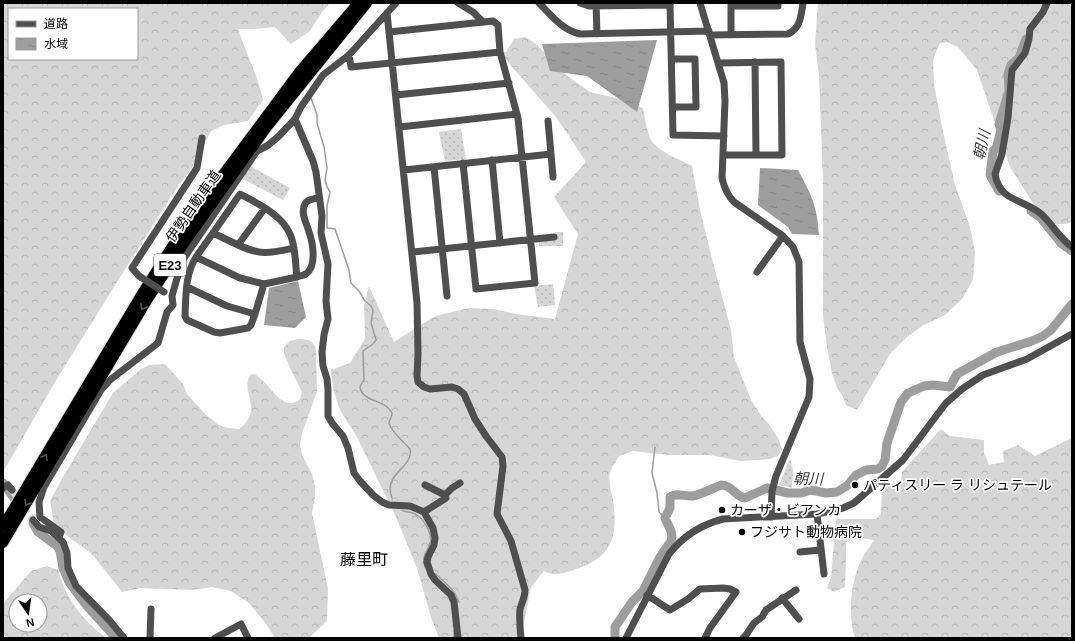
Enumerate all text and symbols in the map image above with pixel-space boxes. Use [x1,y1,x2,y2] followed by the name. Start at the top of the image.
[8,8,138,60] legend
[44,17,68,31] text: 道路
[44,37,68,51] text: 水域
[970,126,994,161] water label: 朝川
[162,167,224,245] street label: 伊勢自動車道
[154,254,186,276] road number: E23
[140,303,148,310] one-way arrow
[40,454,47,461] one-way arrow
[793,470,825,487] water label: 朝川
[863,477,1052,493] place label: パティスリー ラ リシュテール
[850,480,860,490] marker: パティスリー ラ リシュテール
[24,499,31,506] one-way arrow
[730,502,841,518] place label: カーザ・ビアンカ
[717,505,727,515] marker: カーザ・ビアンカ
[750,524,862,540] place label: フジサト動物病院
[737,527,747,537] marker: フジサト動物病院
[340,551,388,568] district label: 藤里町
[8,593,48,633] north arrow
[25,616,35,629] text: N

